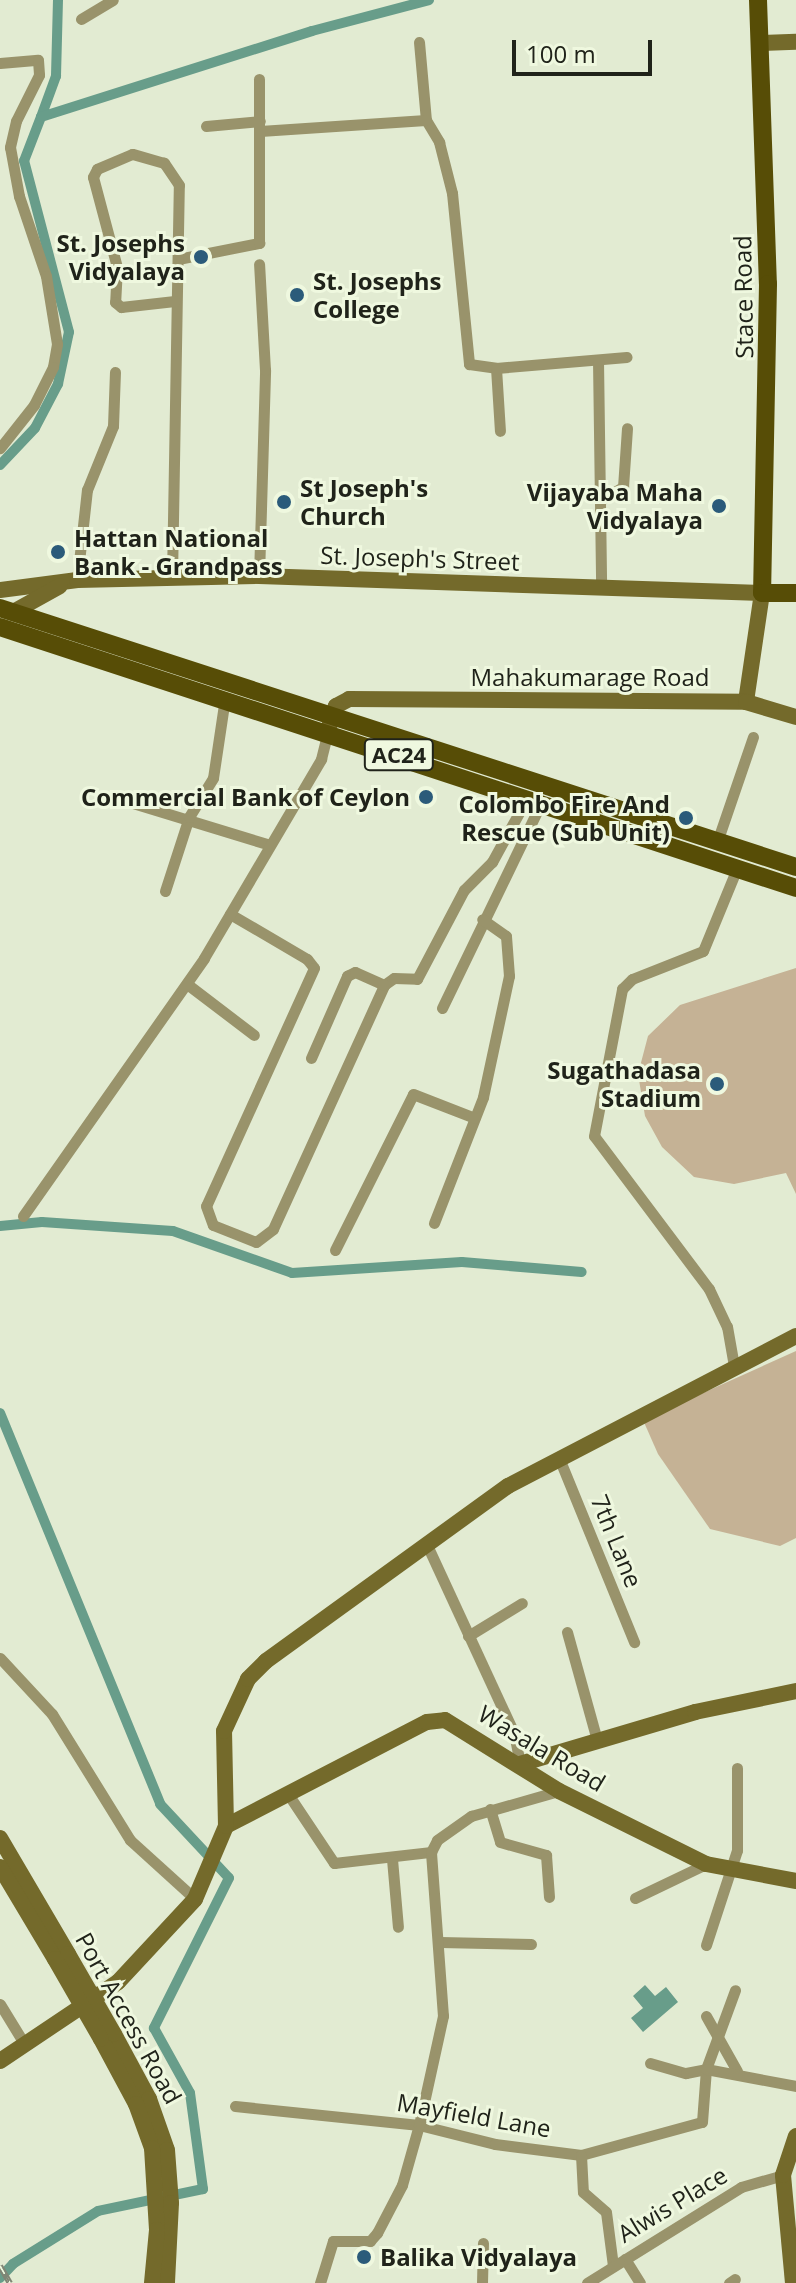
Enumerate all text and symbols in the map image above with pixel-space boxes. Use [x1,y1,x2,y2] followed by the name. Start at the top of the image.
[516,24,656,74] scale bar
[526,37,596,70] text: 100 m
[56,229,185,285] place label: St. Josephs Vidyalaya
[728,235,758,359] street label: Stace Road
[192,248,210,266] marker: St. Josephs Vidyalaya
[313,267,442,323] place label: St. Josephs College
[288,286,306,304] marker: St. Josephs College
[300,474,428,530] place label: St Joseph's Church
[527,478,703,534] place label: Vijayaba Maha Vidyalaya
[275,493,293,511] marker: St Joseph's Church
[710,497,728,515] marker: Vijayaba Maha Vidyalaya
[74,524,283,580] place label: Hattan National Bank - Grandpass
[320,540,520,576] street label: St. Joseph's Street
[49,543,67,561] marker: Hattan National Bank - Grandpass
[470,663,710,691] street label: Mahakumarage Road
[363,737,435,773] road number: AC24
[81,783,410,811] place label: Commercial Bank of Ceylon
[417,788,435,806] marker: Commercial Bank of Ceylon
[458,790,670,846] place label: Colombo Fire And Rescue (Sub Unit)
[677,809,695,827] marker: Colombo Fire And Rescue (Sub Unit)
[547,1056,701,1112] place label: Sugathadasa Stadium
[708,1075,726,1093] marker: Sugathadasa Stadium
[585,1491,649,1591] street label: 7th Lane
[473,1699,611,1797] street label: Wasala Road
[70,1927,188,2109] street label: Port Access Road
[395,2087,553,2143] street label: Mayfield Lane
[612,2160,732,2248] street label: Alwis Place
[380,2243,577,2271] place label: Balika Vidyalaya
[355,2248,373,2266] marker: Balika Vidyalaya

